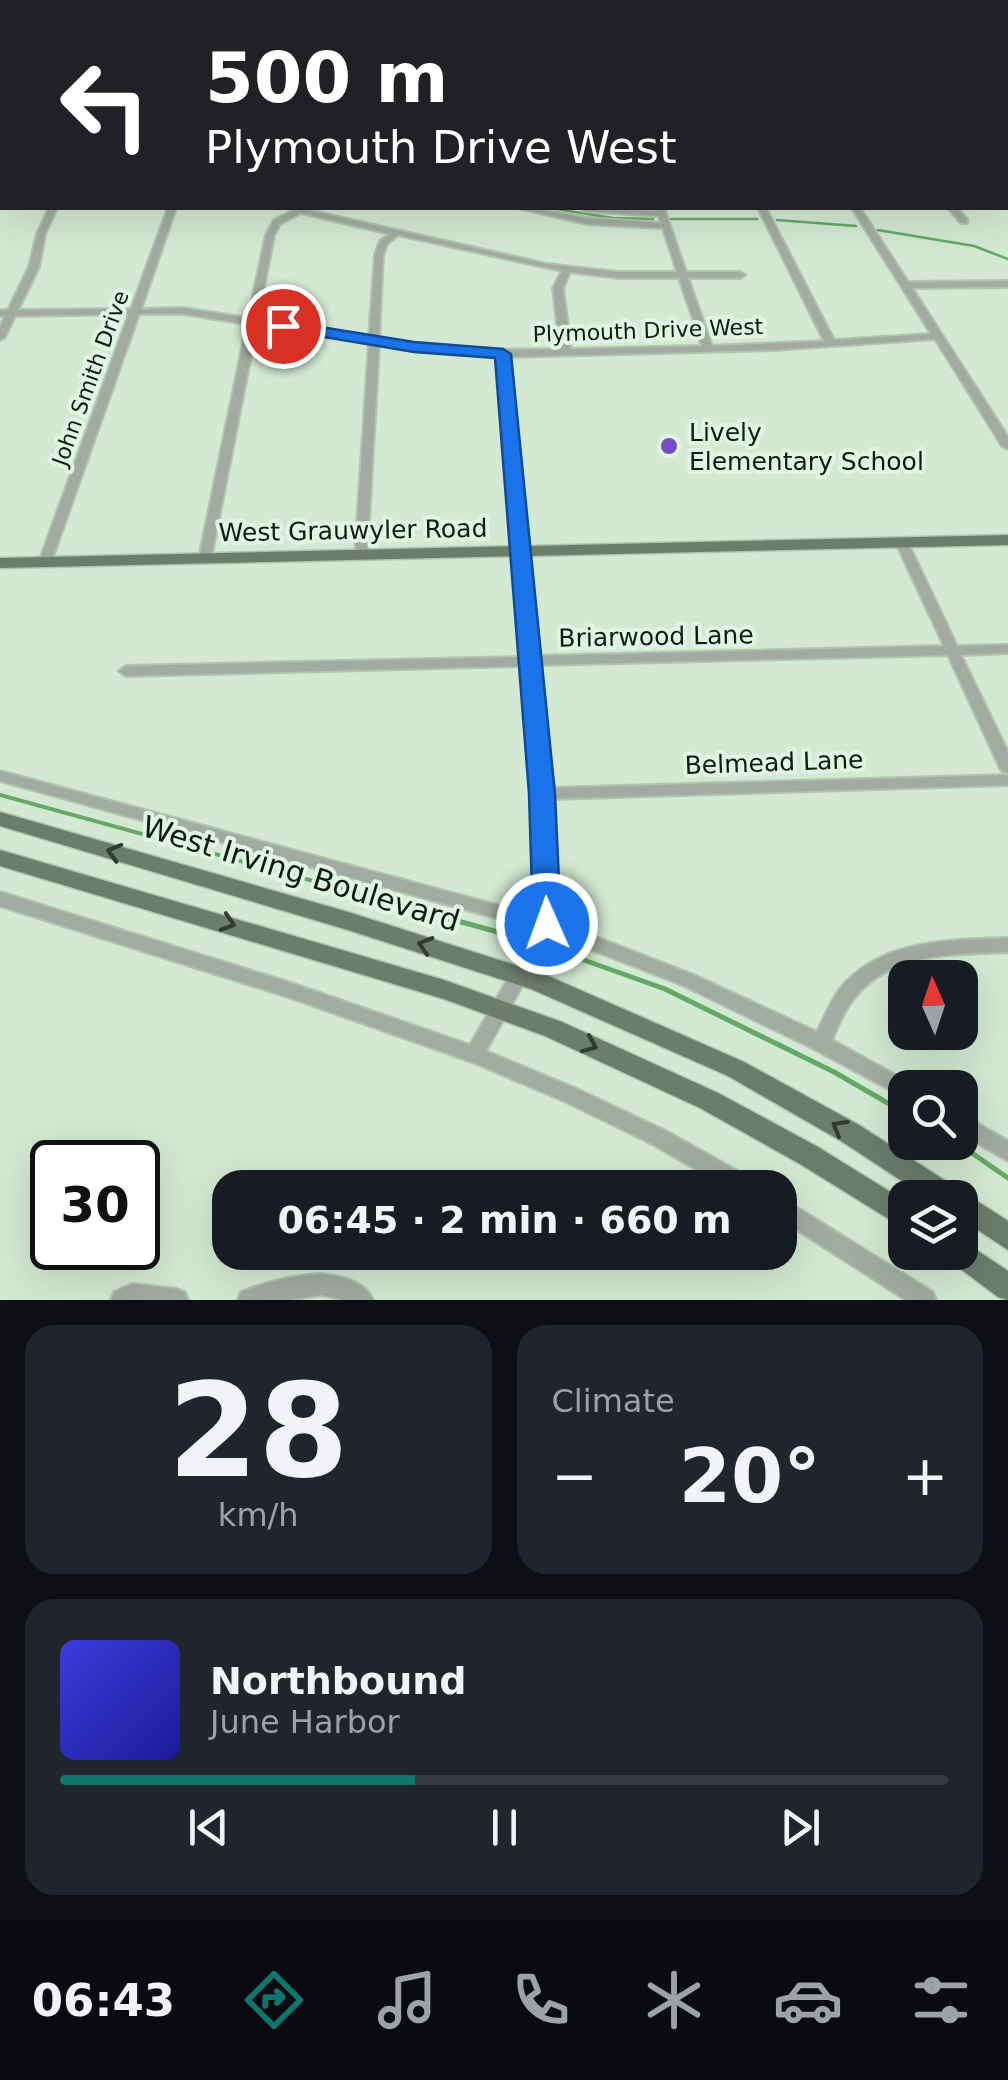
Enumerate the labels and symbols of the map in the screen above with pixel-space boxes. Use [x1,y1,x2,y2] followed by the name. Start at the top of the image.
[241,284,326,369] pin
[46,287,134,471] street label: John Smith Drive
[532,314,764,347] street label: Plymouth Drive West
[689,418,924,476] place label: Lively Elementary School
[658,435,680,457] marker: Lively Elementary School
[218,514,488,547] street label: West Grauwyler Road
[558,620,754,653] street label: Briarwood Lane
[684,745,864,780] street label: Belmead Lane
[138,809,464,938] street label: West Irving Boulevard
[106,843,123,864] one-way arrow
[495,872,599,976] position arrow
[219,911,236,932] one-way arrow
[418,936,435,957] one-way arrow
[888,960,978,1050] north arrow
[580,1034,598,1054] one-way arrow
[832,1120,850,1139] one-way arrow
[30,1140,160,1270] speed limit sign: 30

